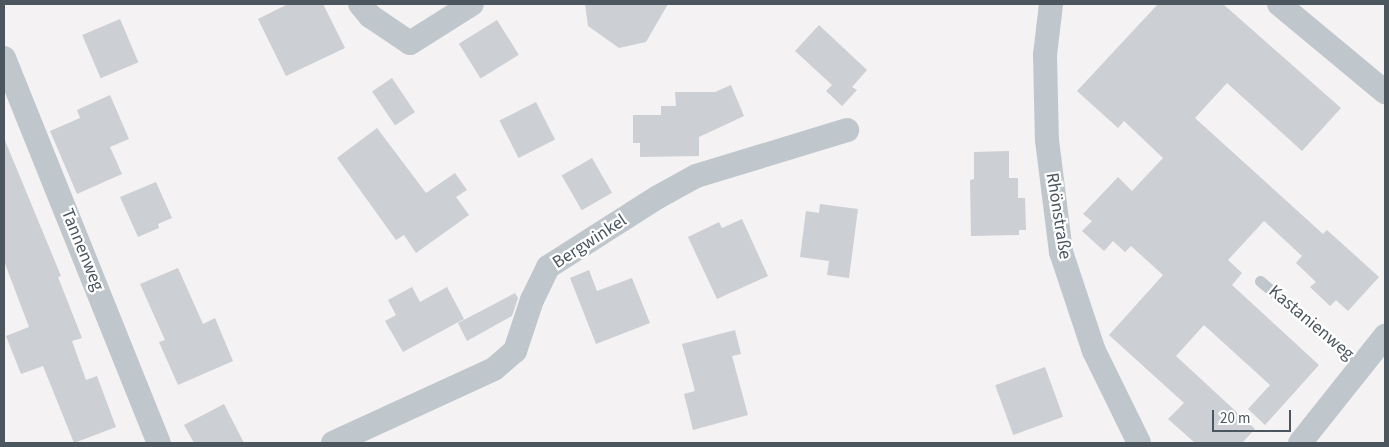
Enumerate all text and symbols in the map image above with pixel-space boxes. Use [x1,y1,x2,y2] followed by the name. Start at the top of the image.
[1041,171,1075,261] street label: Rhönstraße
[56,206,108,294] street label: Tannenweg
[549,210,631,274] street label: Bergwinkel
[1264,281,1358,365] street label: Kastanienweg
[1214,400,1293,432] scale bar
[1220,408,1250,429] text: 20 m

